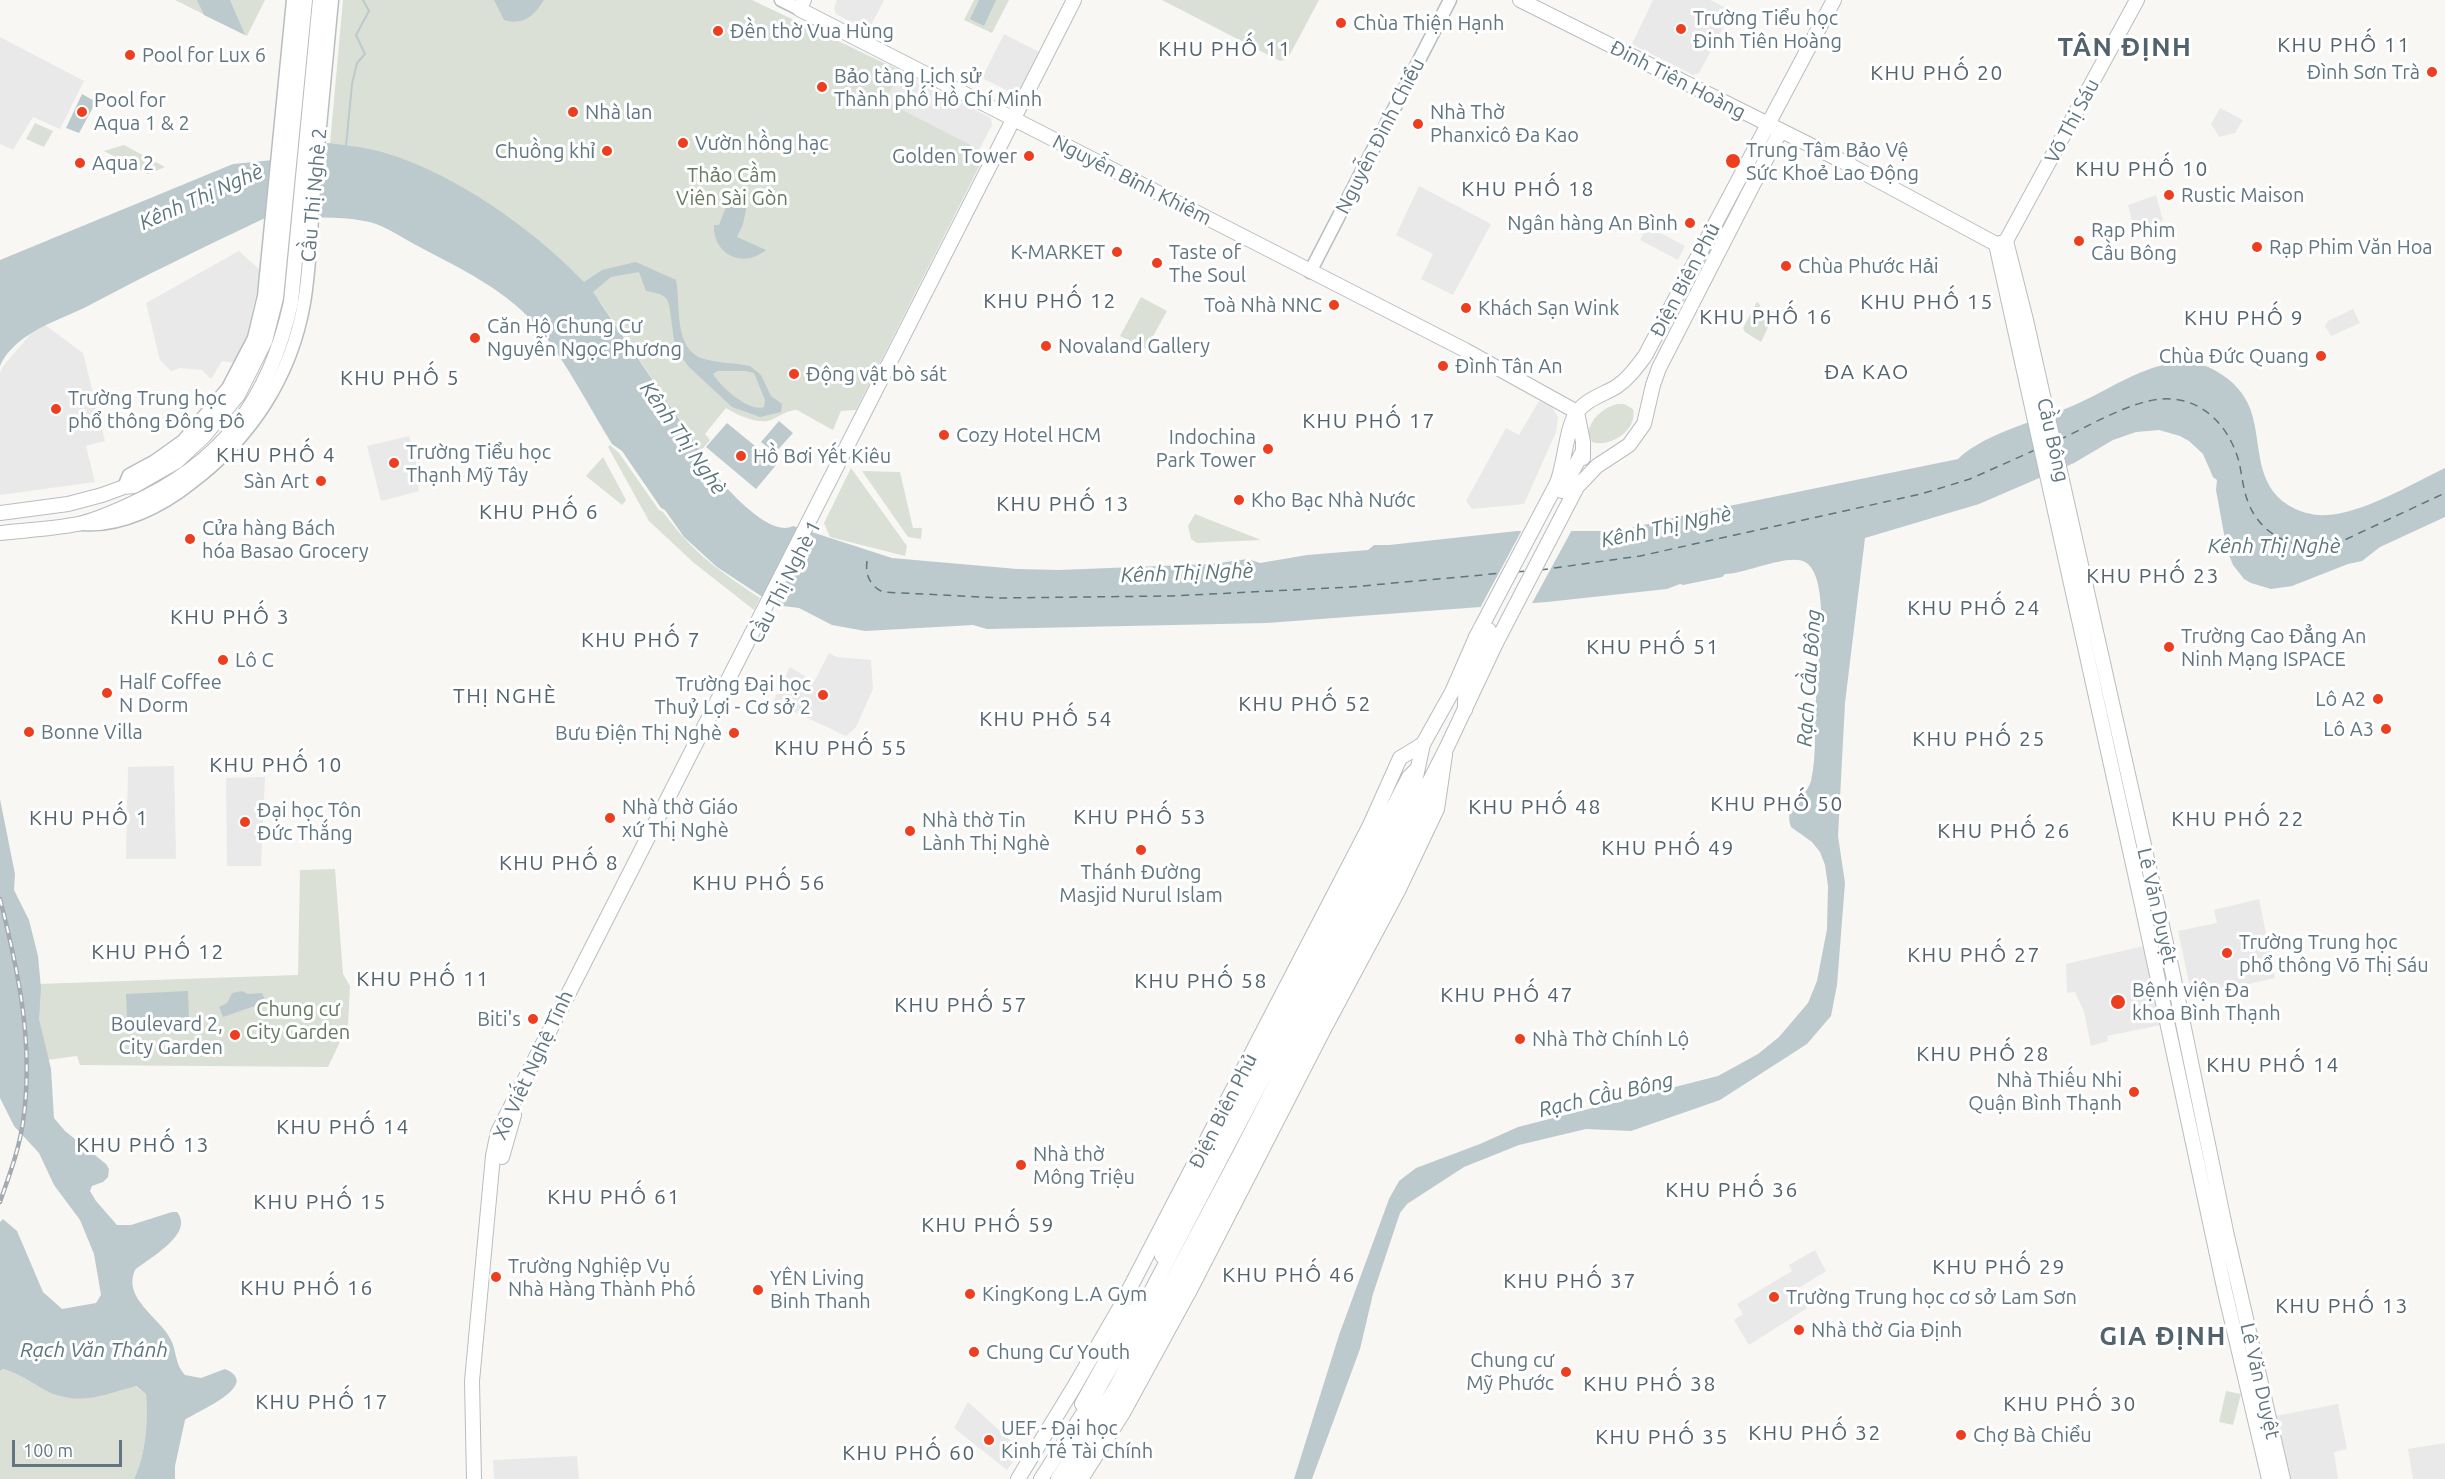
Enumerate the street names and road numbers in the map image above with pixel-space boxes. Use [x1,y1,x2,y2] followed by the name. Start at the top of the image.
[1606,35,1750,125] street label: Đinh Tiên Hoàng
[1330,54,1430,218] street label: Nguyễn Đình Chiểu
[2040,75,2104,167] street label: Võ Thị Sáu
[296,127,332,263] street label: Cầu Thị Nghè 2
[1048,129,1216,231] street label: Nguyễn Bỉnh Khiêm
[1645,219,1725,341] street label: Ðiện Biên Phủ
[2032,395,2074,485] street label: Cầu Bông
[744,517,826,647] street label: Cầu Thị Nghè 1
[2132,846,2182,966] street label: Lê Văn Duyệt
[488,986,578,1144] street label: Xô Viết Nghệ Tĩnh
[1184,1049,1262,1173] street label: Điện Biên Phủ
[2235,1321,2285,1441] street label: Lê Văn Duyệt

